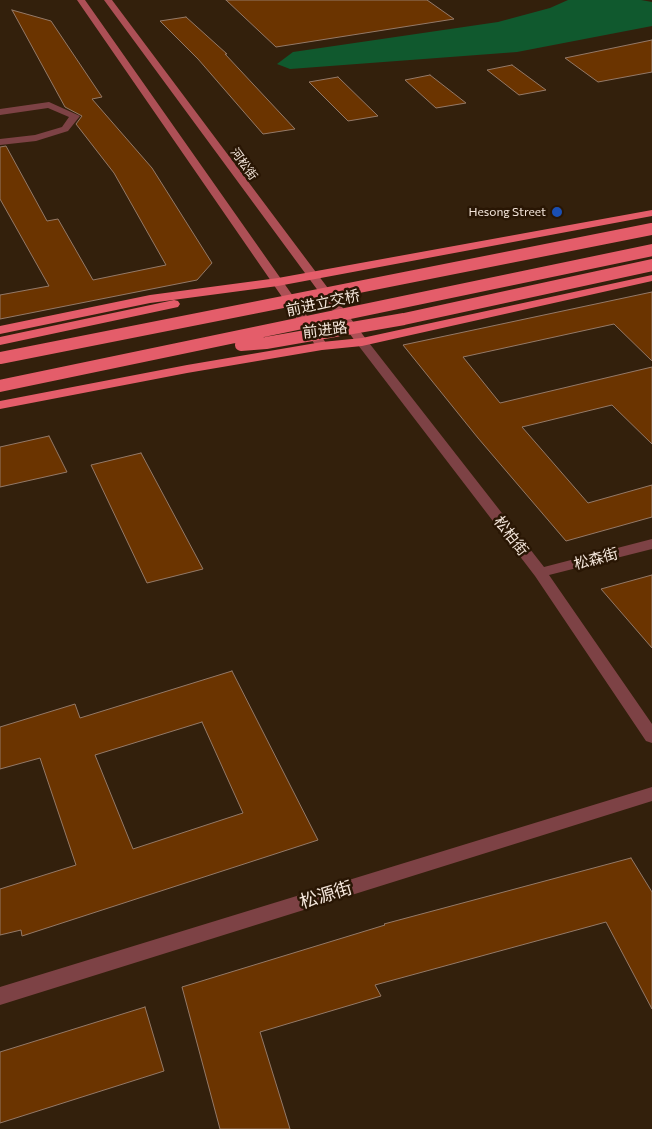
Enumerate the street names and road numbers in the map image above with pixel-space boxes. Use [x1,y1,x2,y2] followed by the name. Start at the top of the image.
[228,145,260,183] street label: 河松街
[284,286,362,320] street label: 前进立交桥
[302,318,348,342] street label: 前进路
[490,513,532,559] street label: 松柏街
[572,544,620,574] street label: 松森街
[297,877,355,913] street label: 松源街

